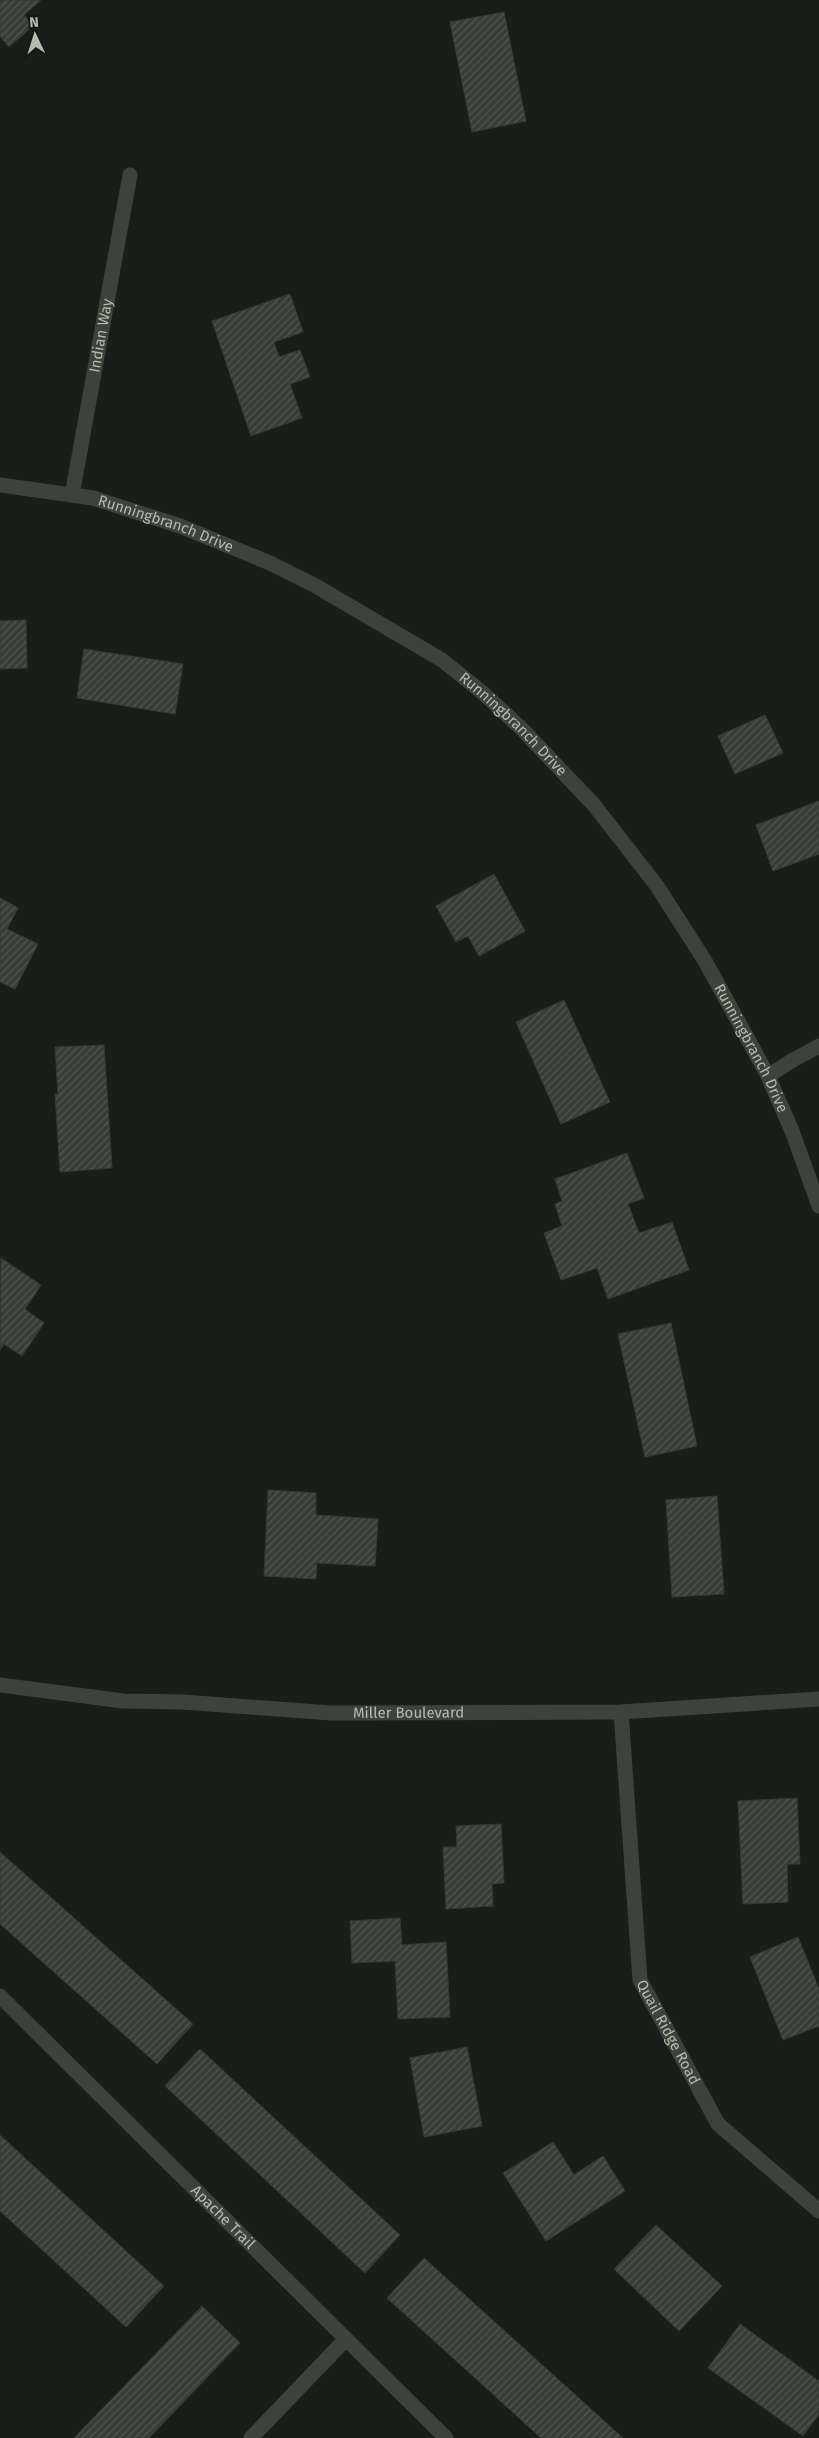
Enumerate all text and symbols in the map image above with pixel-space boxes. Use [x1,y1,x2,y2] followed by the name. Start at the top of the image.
[10,10,60,60] north arrow
[29,14,39,31] text: N
[85,297,117,374] street label: Indian Way
[96,491,236,556] street label: Runningbranch Drive
[455,668,571,780] street label: Runningbranch Drive
[710,981,792,1115] street label: Runningbranch Drive
[353,1704,464,1722] street label: Miller Boulevard
[633,1977,704,2088] street label: Quail Ridge Road
[187,2181,259,2253] street label: Apache Trail

